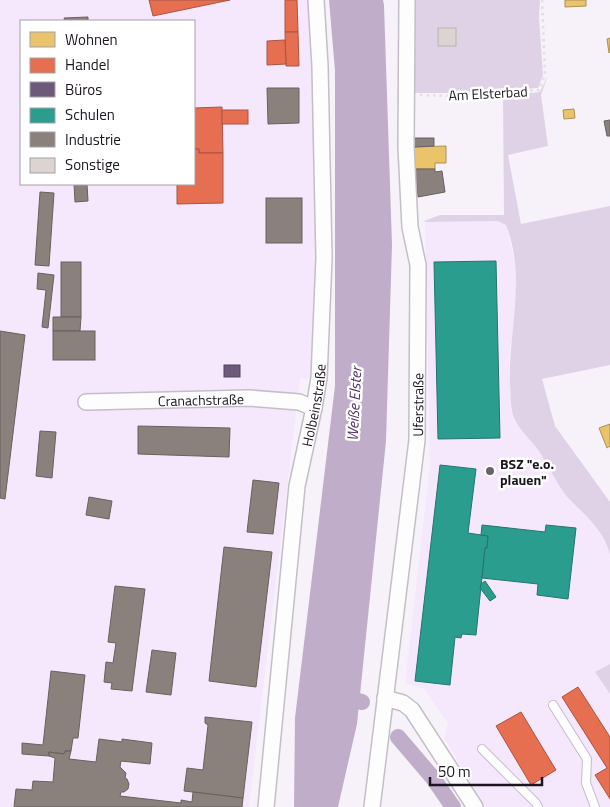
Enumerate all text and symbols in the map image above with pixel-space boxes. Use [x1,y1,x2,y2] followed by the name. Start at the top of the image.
[20,20,195,185] legend
[65,28,118,51] text: Wohnen
[65,53,110,76] text: Handel
[65,78,102,101] text: Büros
[448,80,528,106] street label: Am Elsterbad
[65,103,115,126] text: Schulen
[65,128,121,151] text: Industrie
[65,153,120,176] text: Sonstige
[295,364,330,448] street label: Holbeinstraße
[341,364,368,442] water label: Weiße Elster
[407,373,428,437] street label: Uferstraße
[158,388,244,411] street label: Cranachstraße
[500,453,554,490] place label: BSZ "e.o. plauen"
[484,465,496,477] marker: BSZ "e.o. plauen"
[430,754,542,786] scale bar
[438,760,471,783] text: 50 m

